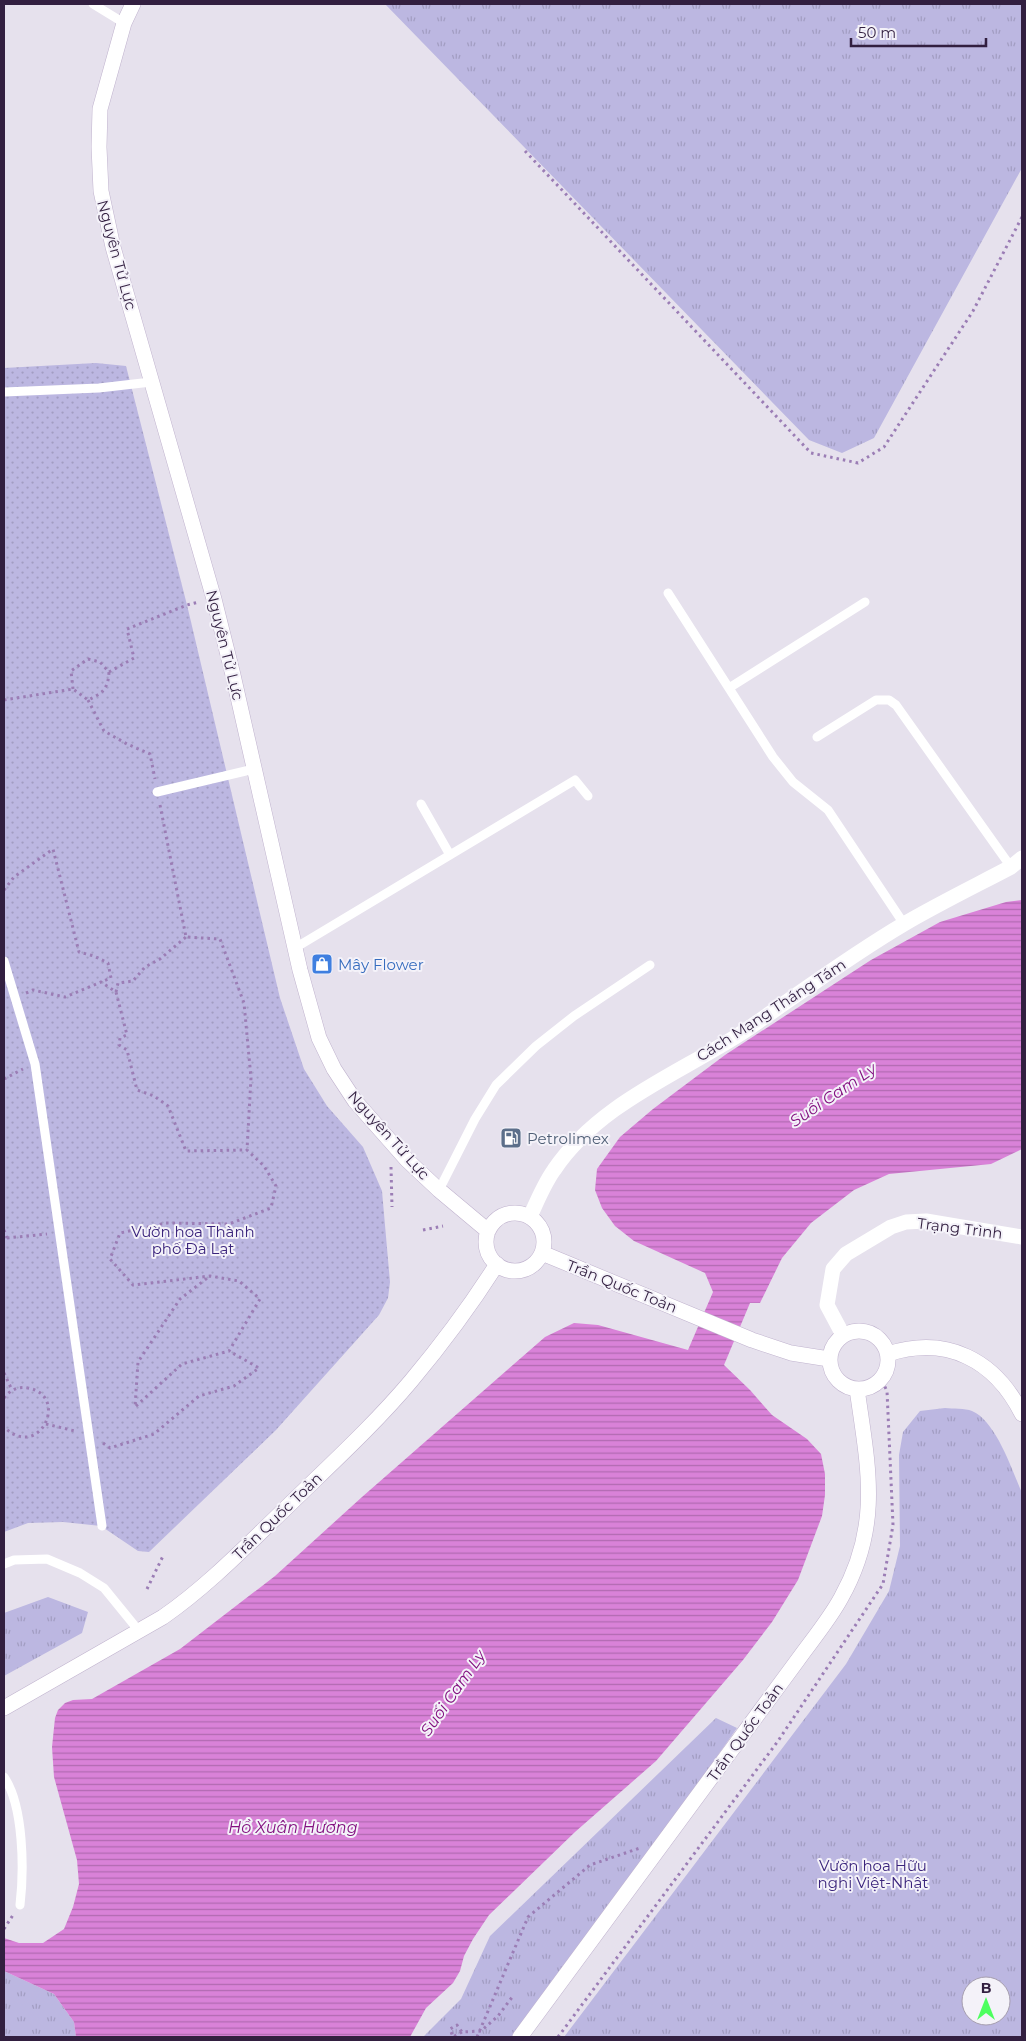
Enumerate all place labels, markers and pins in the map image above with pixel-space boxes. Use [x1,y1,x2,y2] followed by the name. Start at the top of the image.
[310,952,334,976] shop icon: Mây Flower
[338,955,424,974] place label: Mây Flower
[499,1126,523,1150] fuel station icon: Petrolimex
[527,1129,609,1148] place label: Petrolimex

